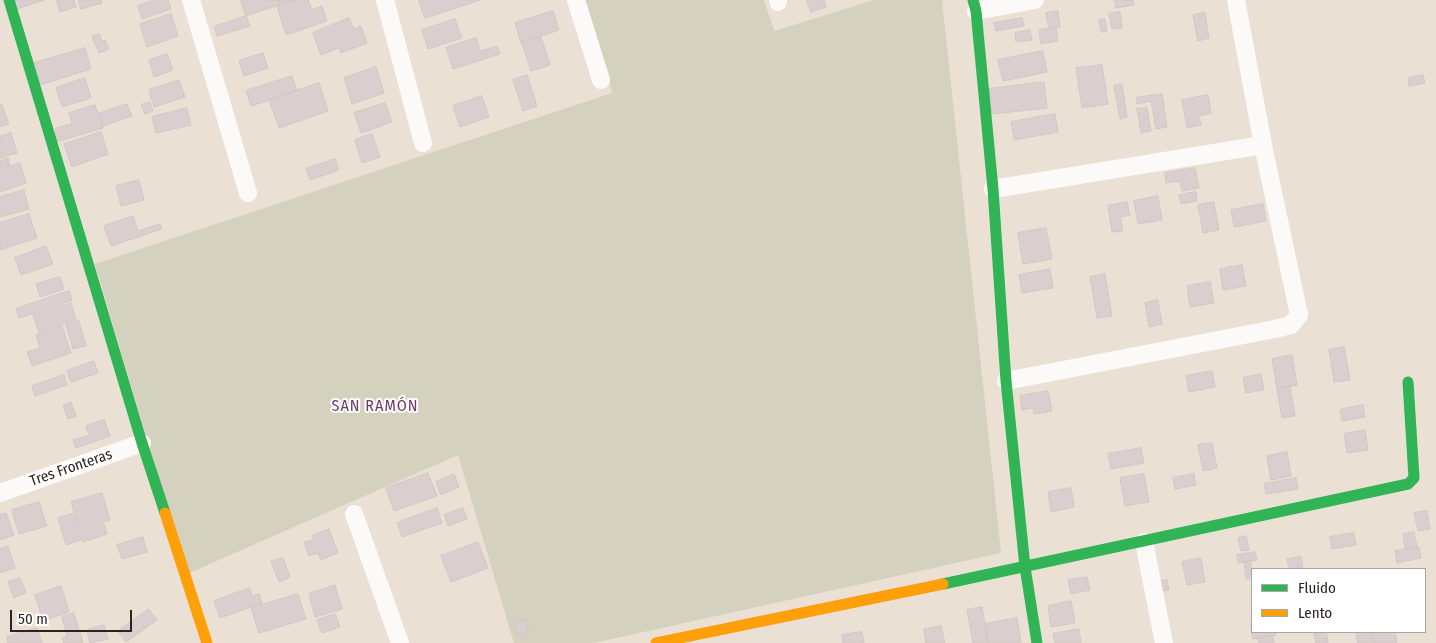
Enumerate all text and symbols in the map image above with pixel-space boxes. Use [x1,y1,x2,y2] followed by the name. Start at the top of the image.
[330,397,420,417] district label: SAN RAMÓN
[28,446,114,490] street label: Tres Fronteras
[1251,568,1426,633] legend
[1298,579,1336,597] text: Fluido
[12,600,135,632] scale bar
[1298,604,1332,622] text: Lento
[18,610,48,628] text: 50 m

